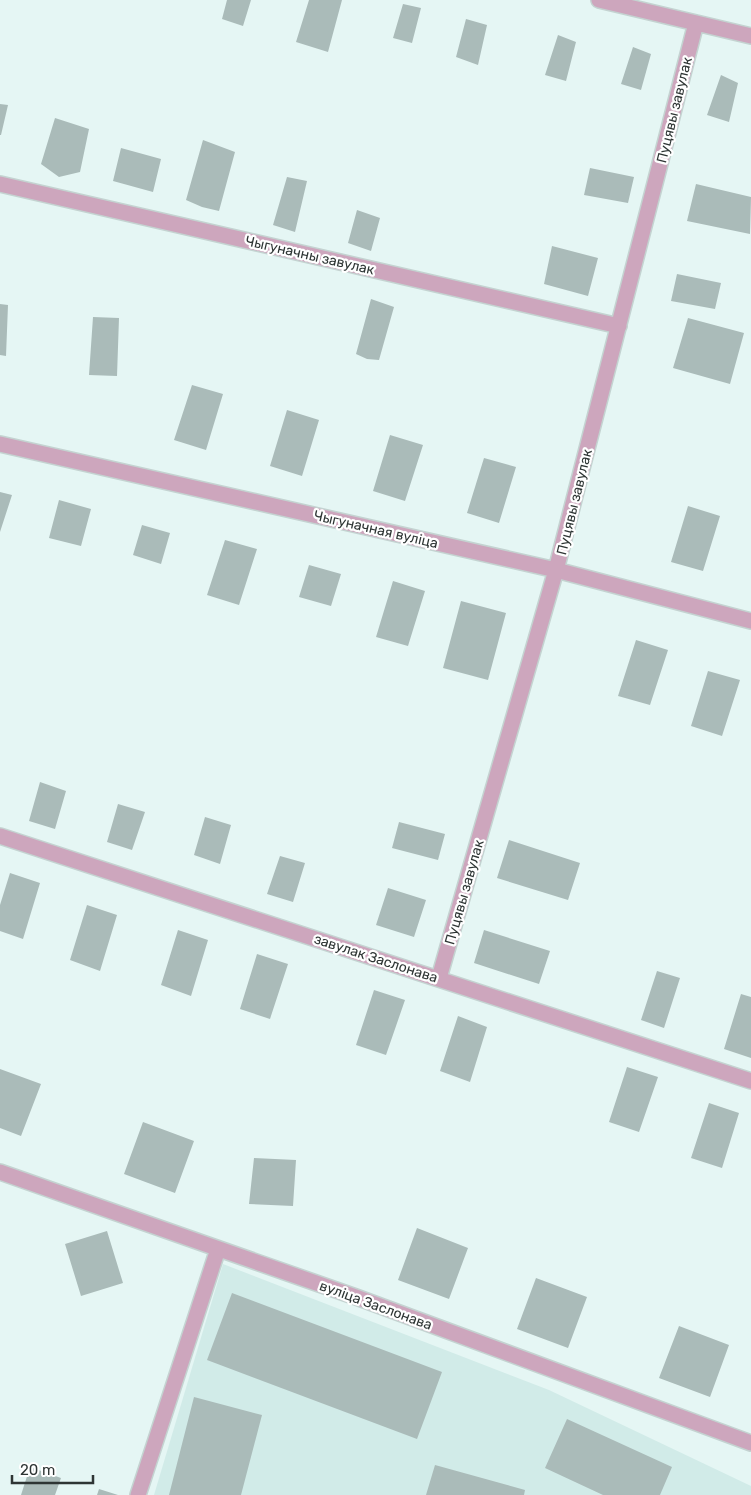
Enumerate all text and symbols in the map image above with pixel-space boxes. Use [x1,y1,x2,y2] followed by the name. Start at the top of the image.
[653,55,696,165] street label: Пуцявы завулак
[244,232,377,279] street label: Чыгуначны завулак
[553,447,596,557] street label: Пуцявы завулак
[312,507,440,552] street label: Чыгуначная вуліца
[441,837,488,947] street label: Пуцявы завулак
[312,930,440,986] street label: завулак Заслонава
[317,1277,434,1334] street label: вуліца Заслонава
[12,1452,94,1484] scale bar
[20,1461,55,1479] text: 20 m

